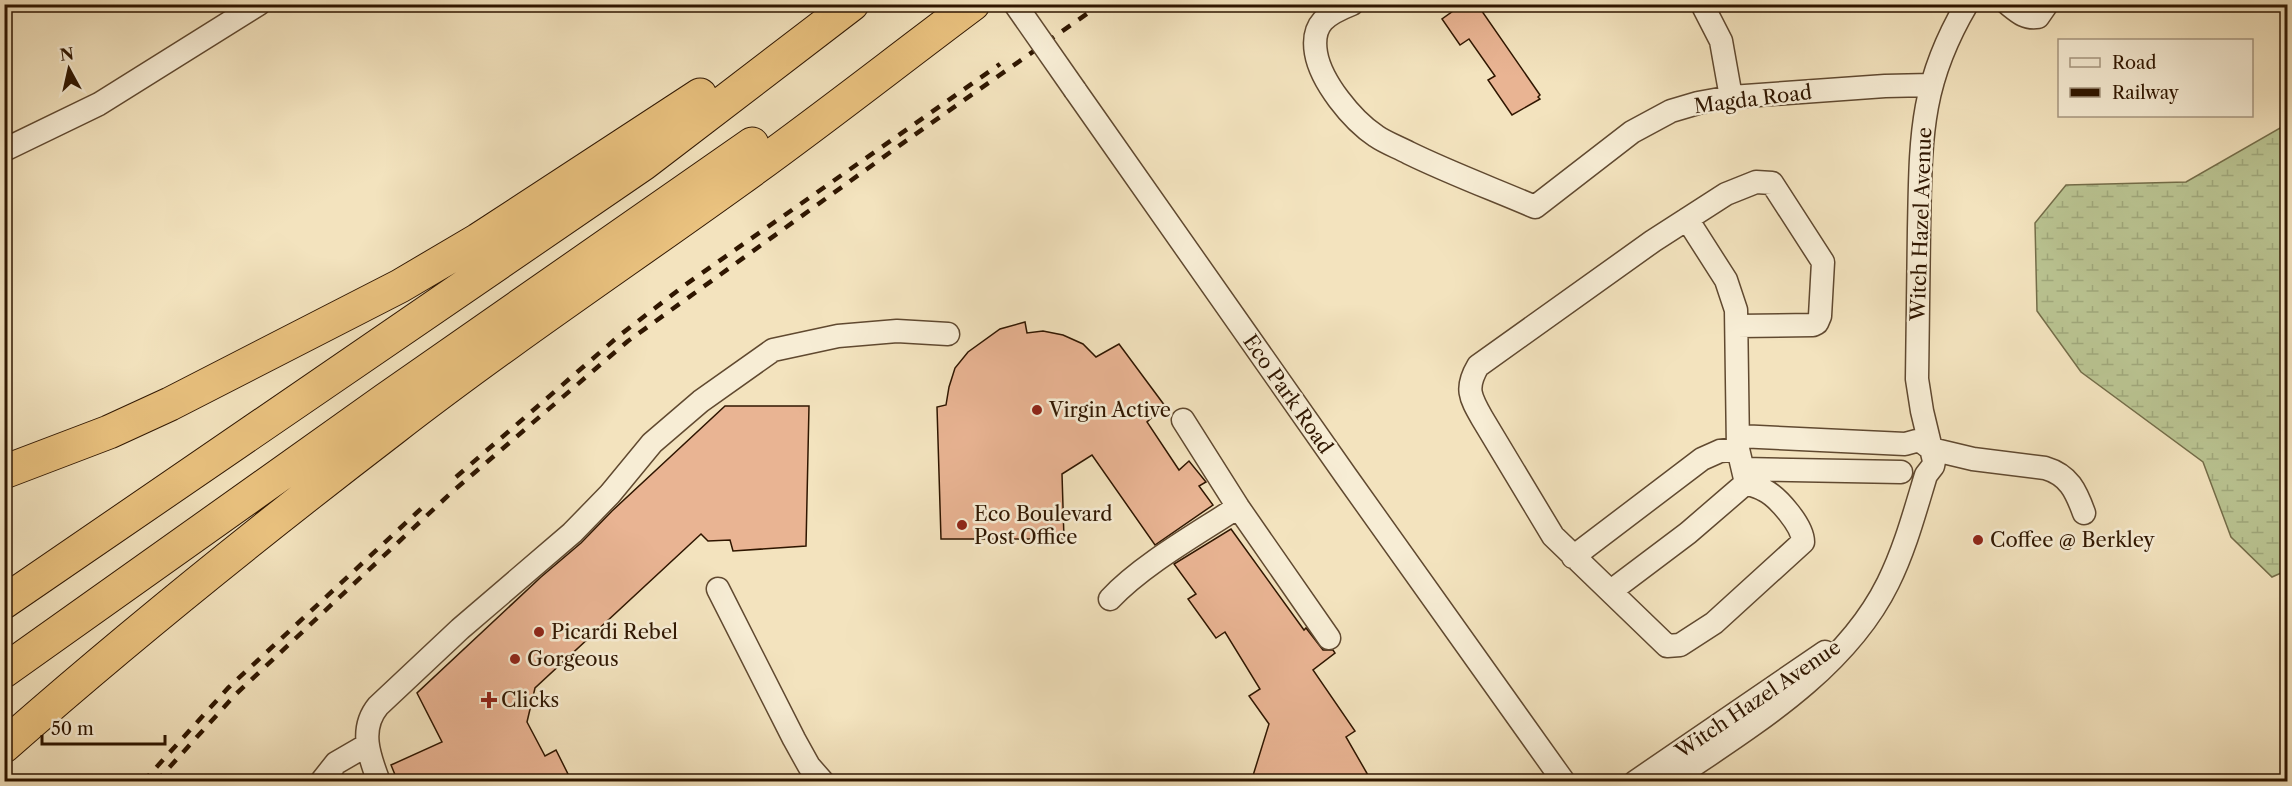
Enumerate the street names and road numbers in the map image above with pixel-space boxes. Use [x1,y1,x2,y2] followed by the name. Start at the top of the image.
[1693,80,1813,118] street label: Magda Road
[1906,127,1936,322] street label: Witch Hazel Avenue
[1238,330,1338,458] street label: Eco Park Road
[1670,635,1845,764] street label: Witch Hazel Avenue

